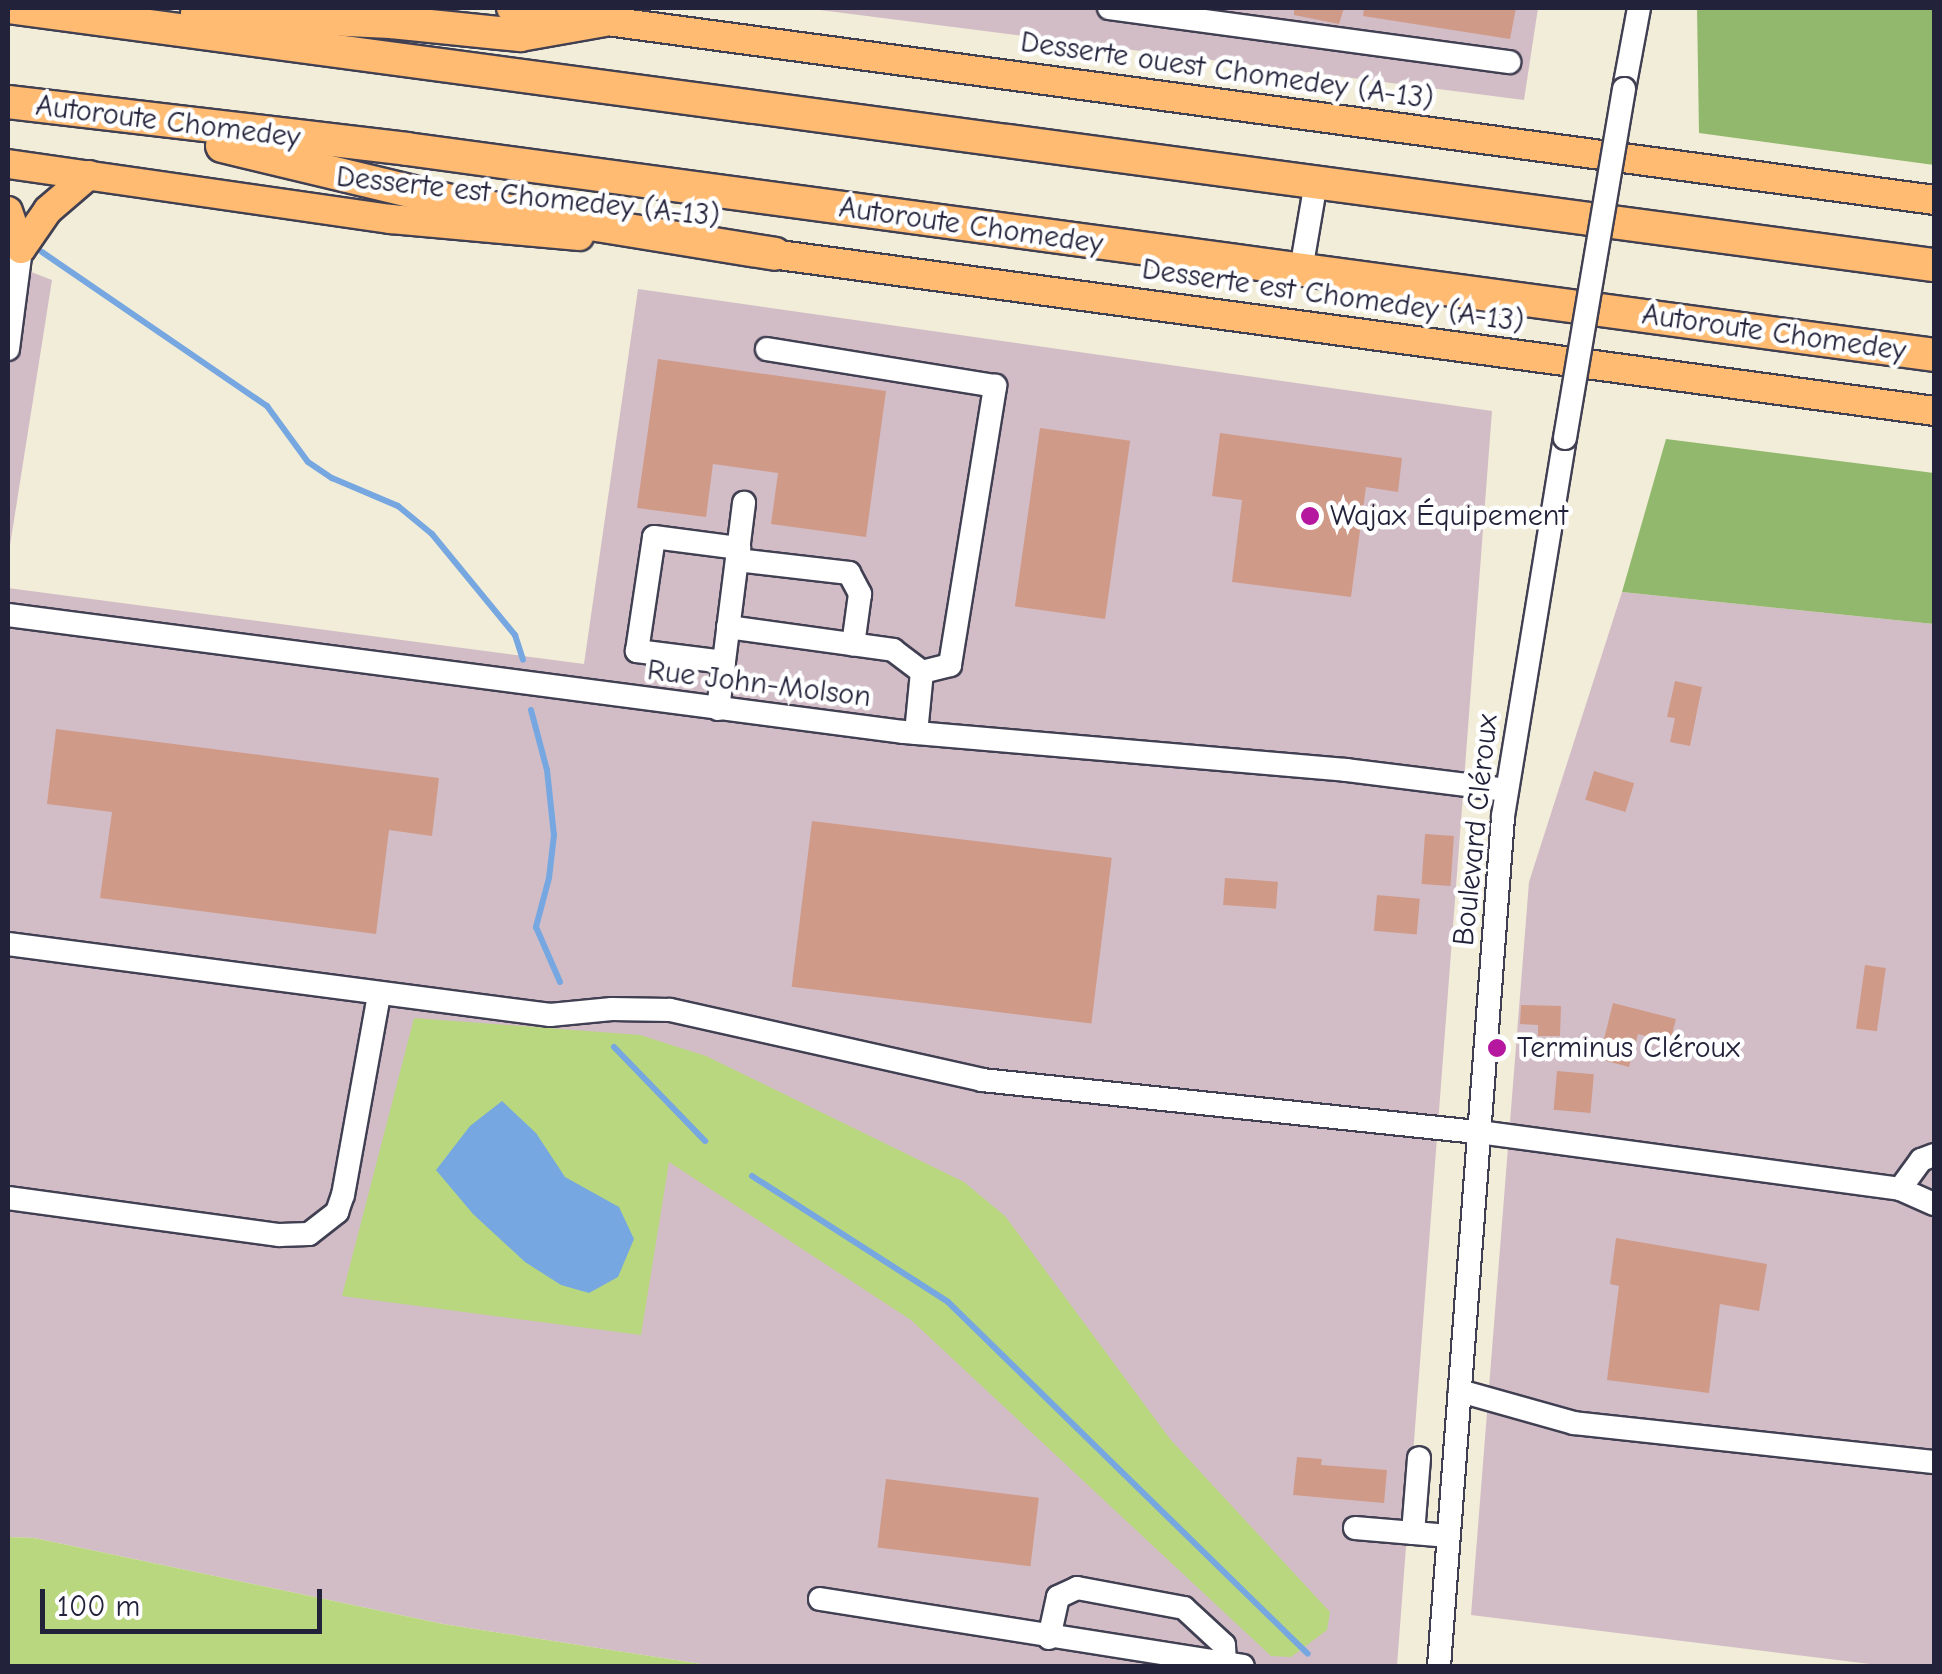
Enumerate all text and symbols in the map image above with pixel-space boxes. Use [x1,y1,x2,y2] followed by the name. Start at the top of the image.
[1018,24,1436,118] street label: Desserte ouest Chomedey (A-13)
[34,88,302,156] street label: Autoroute Chomedey
[334,159,722,235] street label: Desserte est Chomedey (A-13)
[837,190,1105,262] street label: Autoroute Chomedey
[1140,251,1526,341] street label: Desserte est Chomedey (A-13)
[1640,297,1908,369] street label: Autoroute Chomedey
[1330,498,1568,534] place label: Wajax Équipement
[1299,505,1321,527] marker: Wajax Équipement
[645,652,873,716] street label: Rue John-Molson
[1446,712,1506,948] street label: Boulevard Cléroux
[1517,1030,1740,1066] place label: Terminus Cléroux
[1486,1037,1508,1059] marker: Terminus Cléroux
[45,1569,328,1631] scale bar
[57,1589,140,1624] text: 100 m

